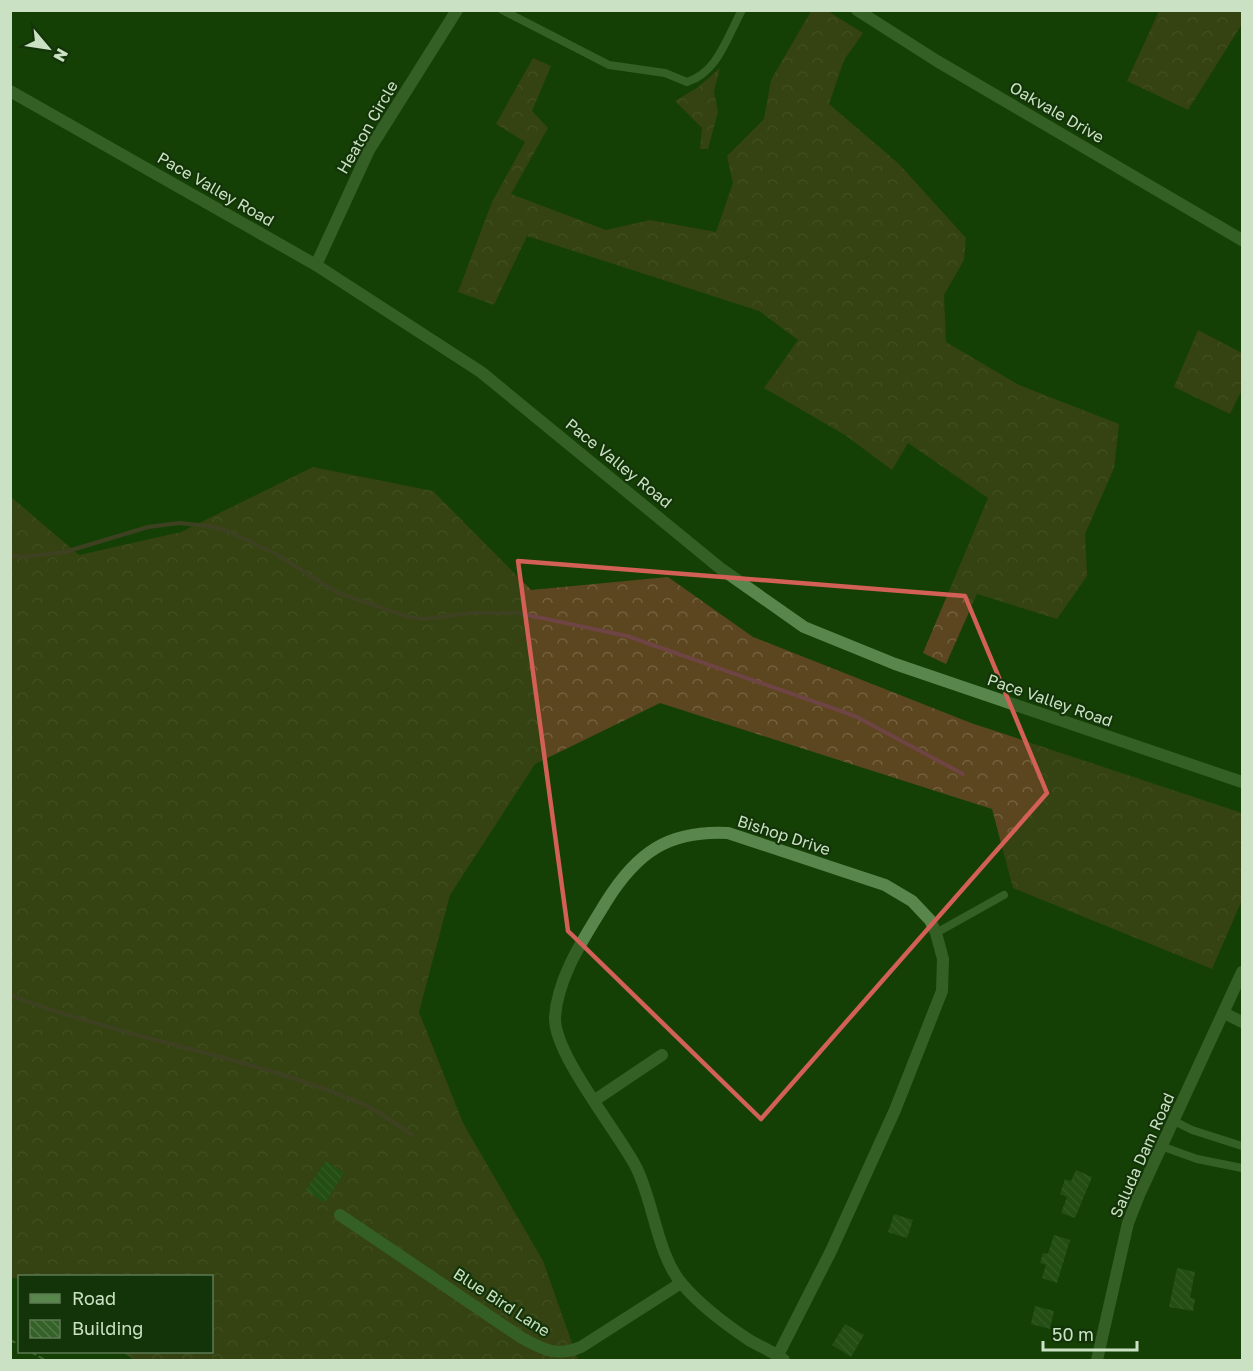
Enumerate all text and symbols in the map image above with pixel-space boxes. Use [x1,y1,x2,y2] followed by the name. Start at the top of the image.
[18,18,78,78] north arrow
[49,45,73,65] text: N
[332,77,402,177] street label: Heaton Circle
[1006,77,1108,147] street label: Oakvale Drive
[154,147,278,231] street label: Pace Valley Road
[562,414,676,512] street label: Pace Valley Road
[985,669,1115,731] street label: Pace Valley Road
[735,811,833,859] street label: Bishop Drive
[1105,1089,1179,1221] street label: Saluda Dam Road
[450,1263,554,1341] street label: Blue Bird Lane
[18,1275,213,1353] legend
[72,1287,116,1309] text: Road
[1043,1314,1138,1352] scale bar
[72,1317,143,1339] text: Building
[1052,1323,1094,1345] text: 50 m

